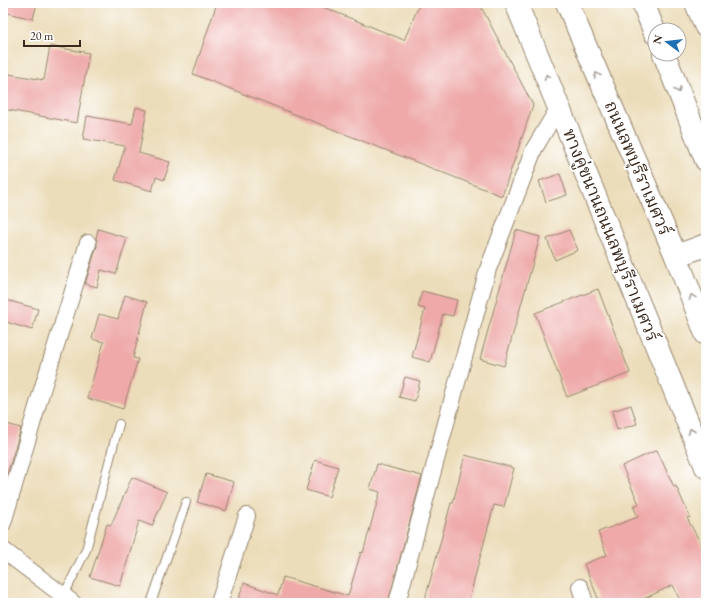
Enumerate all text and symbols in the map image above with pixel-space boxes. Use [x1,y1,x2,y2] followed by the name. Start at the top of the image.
[24,22,80,48] scale bar
[647,22,687,62] north arrow
[30,28,54,44] text: 20 m
[649,33,665,46] text: N
[594,71,602,78] one-way arrow
[543,74,551,81] one-way arrow
[673,86,681,94] one-way arrow
[599,97,678,240] street label: ถนนลพบุรีราเมศวร์
[557,125,665,346] street label: ทางคู่ขนานถนนลพบุรีราเมศวร์
[688,294,696,301] one-way arrow
[688,428,696,435] one-way arrow

